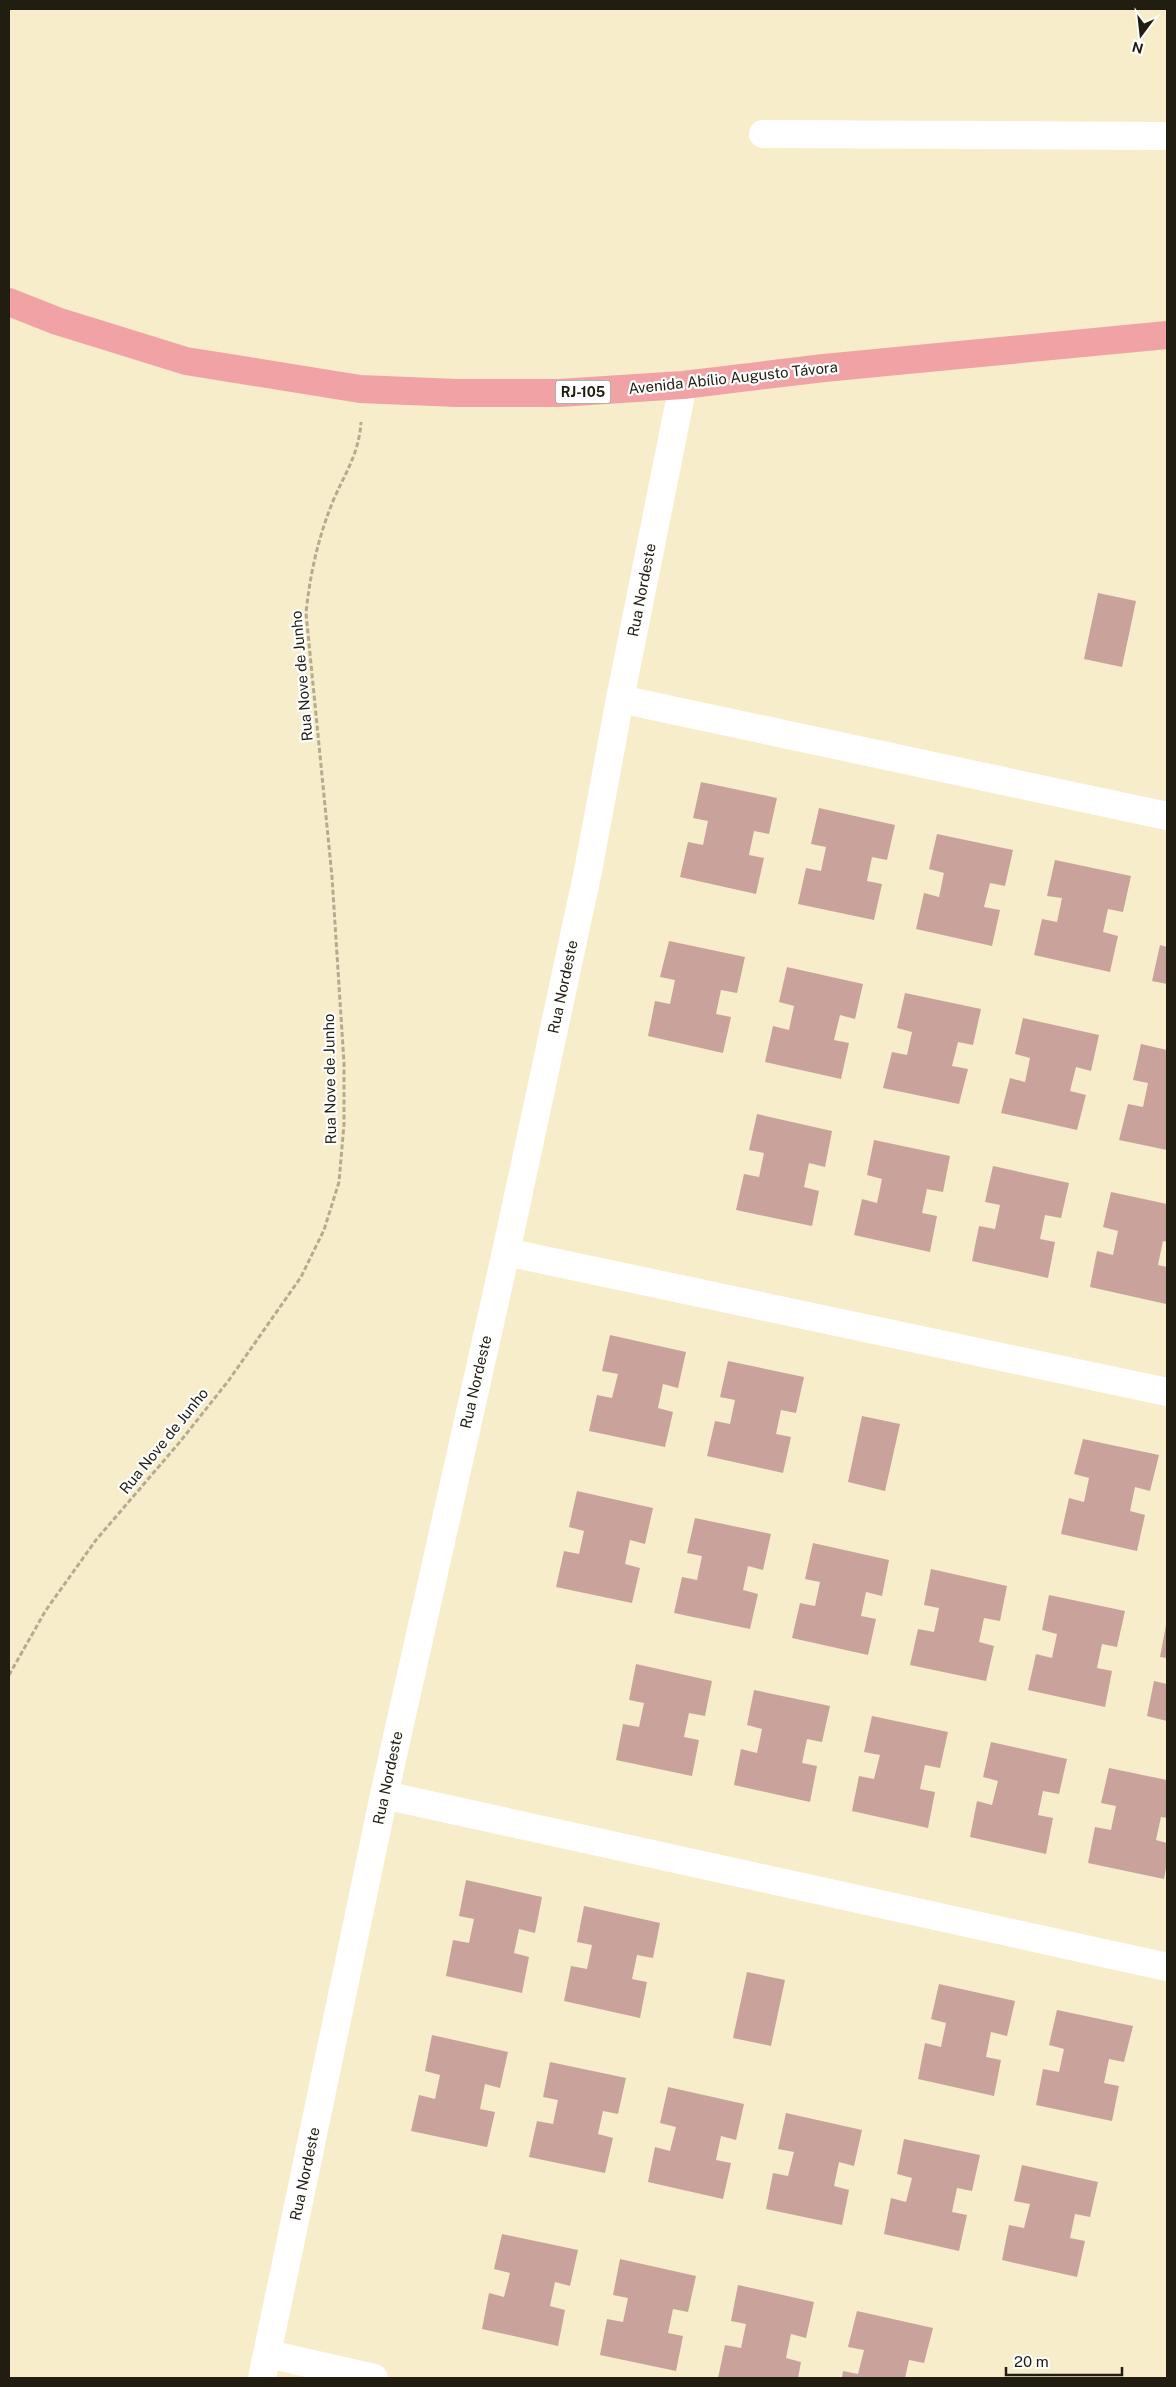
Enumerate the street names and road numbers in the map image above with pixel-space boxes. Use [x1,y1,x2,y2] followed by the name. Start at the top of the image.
[627,358,838,397] street label: Avenida Abílio Augusto Távora
[556,381,610,404] road number: RJ-105
[624,542,659,638] street label: Rua Nordeste
[287,610,316,742] street label: Rua Nove de Junho
[544,939,581,1035] street label: Rua Nordeste
[320,1013,339,1145] street label: Rua Nove de Junho
[457,1334,494,1430] street label: Rua Nordeste
[116,1384,211,1497] street label: Rua Nove de Junho
[369,1730,406,1826] street label: Rua Nordeste
[286,2126,323,2222] street label: Rua Nordeste

